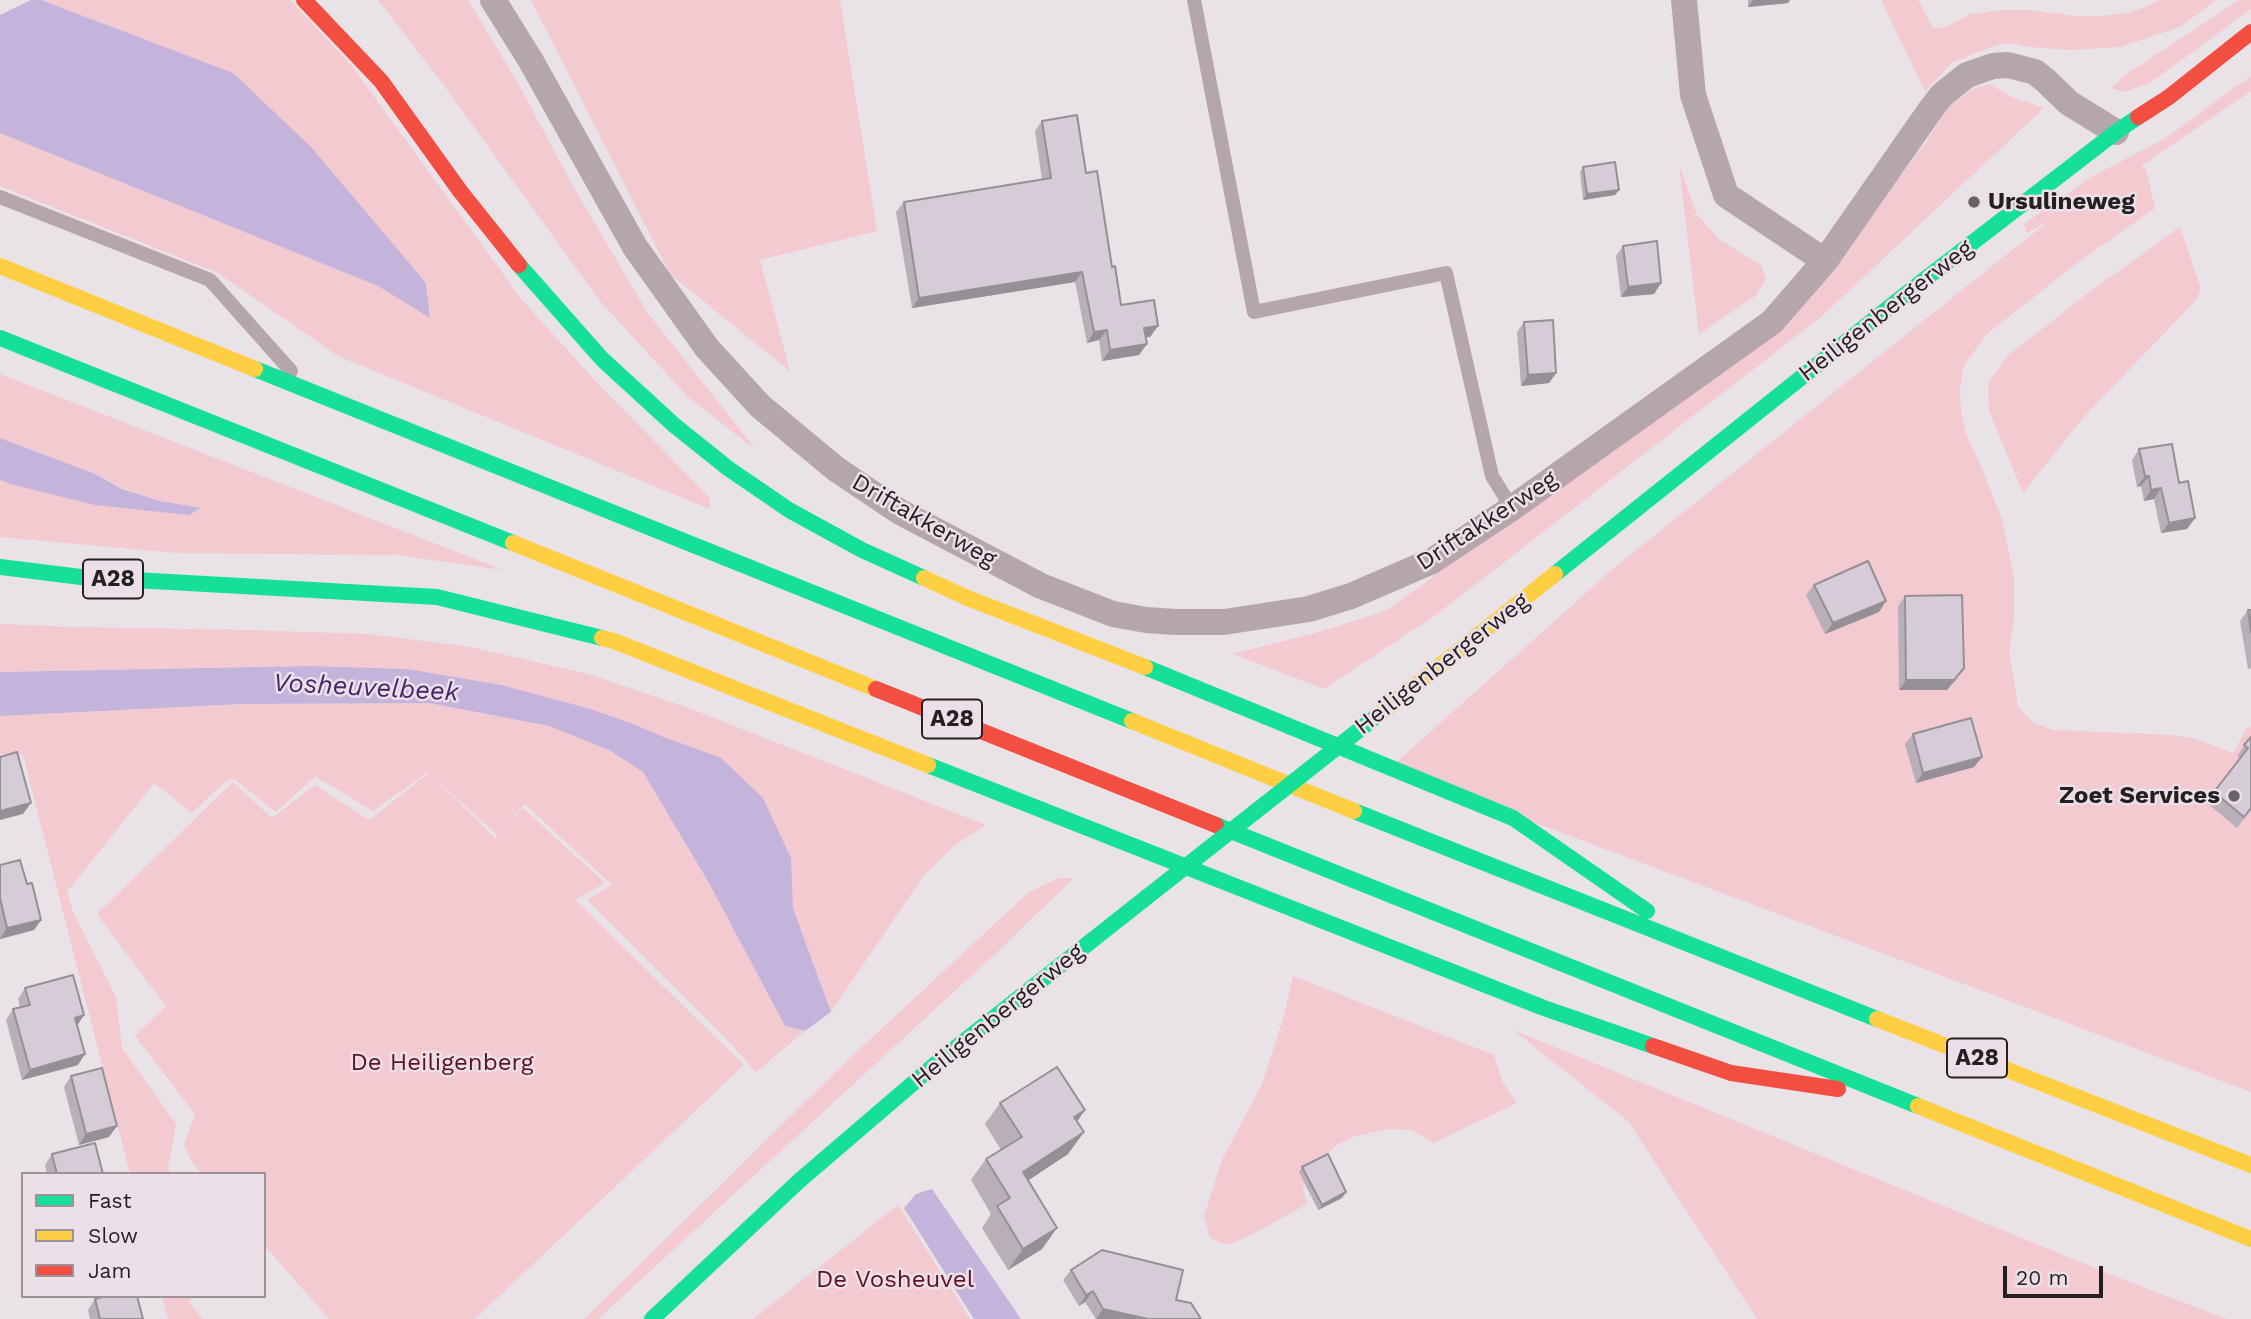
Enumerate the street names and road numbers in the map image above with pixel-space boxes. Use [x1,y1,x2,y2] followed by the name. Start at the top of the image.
[1793,234,1979,388] street label: Heiligenbergerweg
[1411,465,1563,577] street label: Driftakkerweg
[847,468,1001,574] street label: Driftakkerweg
[83,559,143,598] road number: A28
[1349,587,1535,741] street label: Heiligenbergerweg
[922,699,982,738] road number: A28
[906,938,1090,1094] street label: Heiligenbergerweg
[1947,1038,2007,1078] road number: A28

